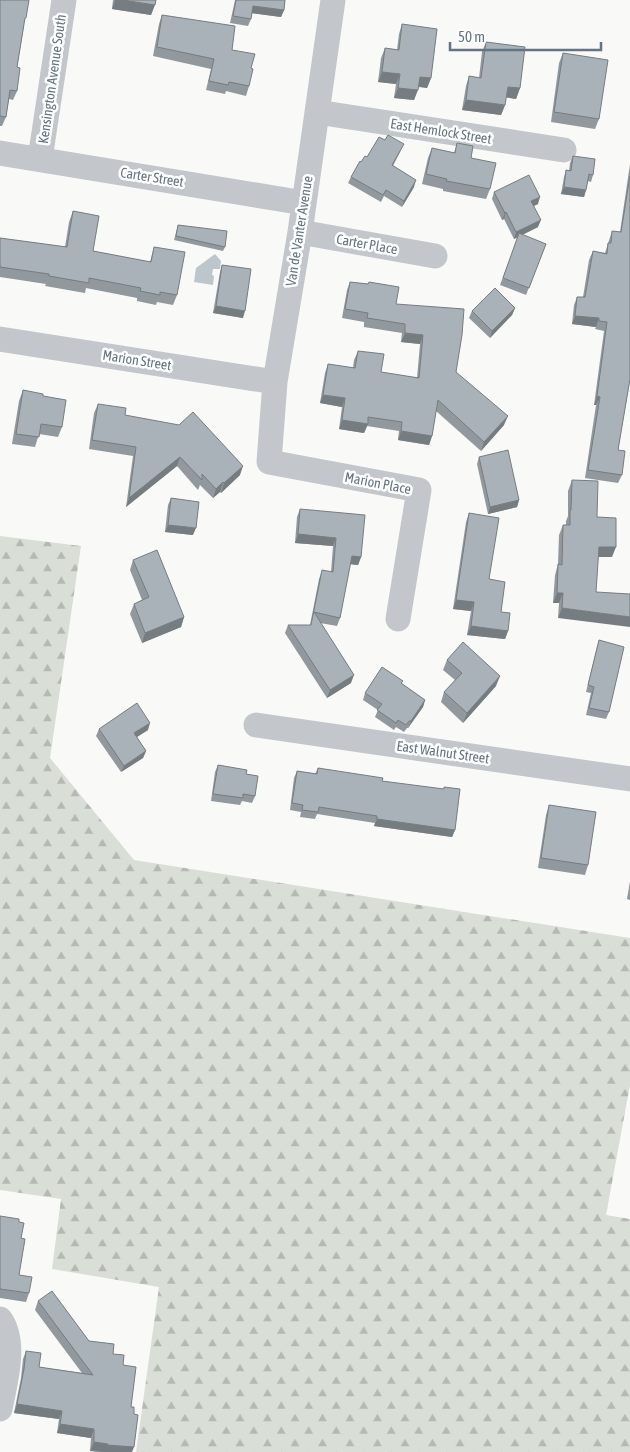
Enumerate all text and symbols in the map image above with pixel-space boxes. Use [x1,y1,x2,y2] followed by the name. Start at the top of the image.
[35,13,69,145] street label: Kensington Avenue South
[450,20,601,52] scale bar
[458,28,485,45] text: 50 m
[389,115,493,147] street label: East Hemlock Street
[119,164,185,190] street label: Carter Street
[282,175,316,287] street label: Van de Vanter Avenue
[335,231,399,257] street label: Carter Place
[102,347,172,373] street label: Marion Street
[344,469,412,497] street label: Marion Place
[396,738,490,766] street label: East Walnut Street

